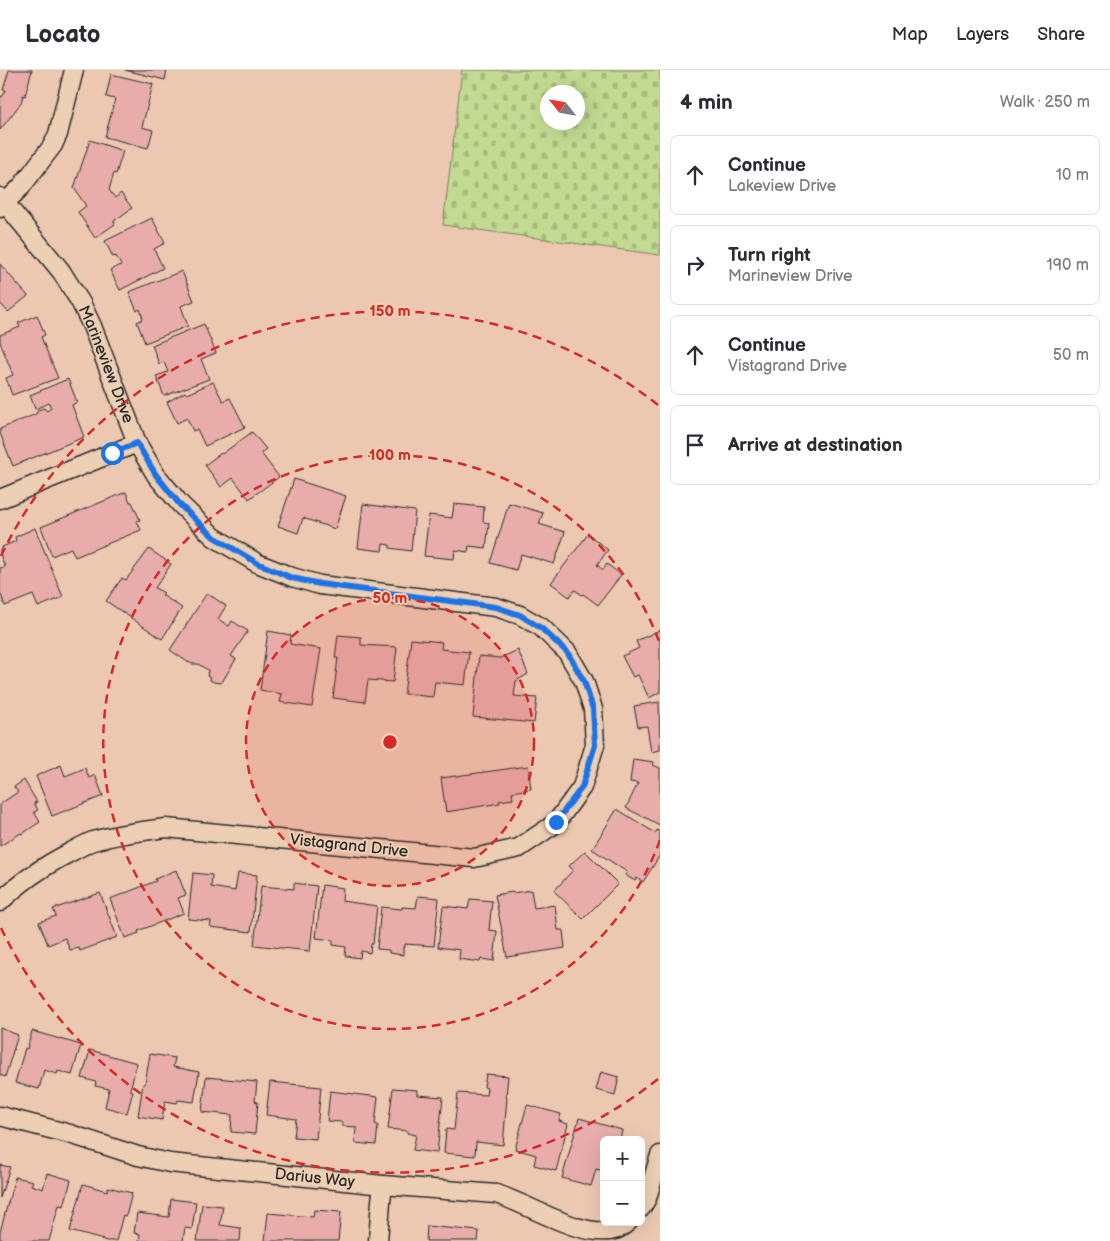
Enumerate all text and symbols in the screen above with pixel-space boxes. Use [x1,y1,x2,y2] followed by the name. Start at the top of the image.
[25,20,100,49] text: Locato
[892,24,928,45] text: Map
[956,24,1009,45] text: Layers
[1037,24,1085,45] text: Share
[540,85,585,130] north arrow
[680,90,733,115] text: 4 min
[1000,93,1090,112] text: Walk · 250 m
[728,154,806,177] text: Continue
[681,161,709,189] icon: ahead
[1056,166,1089,185] text: 10 m
[728,177,836,196] text: Lakeview Drive
[728,244,811,267] text: Turn right
[681,251,709,279] icon: right
[1047,256,1089,275] text: 190 m
[728,267,852,286] text: Marineview Drive
[369,302,411,321] text: 150 m
[74,303,138,426] street label: Marineview Drive
[728,334,806,357] text: Continue
[681,341,709,369] icon: ahead
[1053,346,1089,365] text: 50 m
[728,357,847,376] text: Vistagrand Drive
[681,431,709,459] icon: arrive
[728,434,903,457] text: Arrive at destination
[101,442,124,465] route start
[369,446,411,465] text: 100 m
[373,589,408,608] text: 50 m
[381,733,399,751] centre of rings
[545,811,568,834] route end
[289,830,410,862] street label: Vistagrand Drive
[600,1136,645,1226] map controls
[600,1136,645,1181] button: +
[274,1164,357,1192] street label: Darius Way
[600,1181,645,1226] button: −

